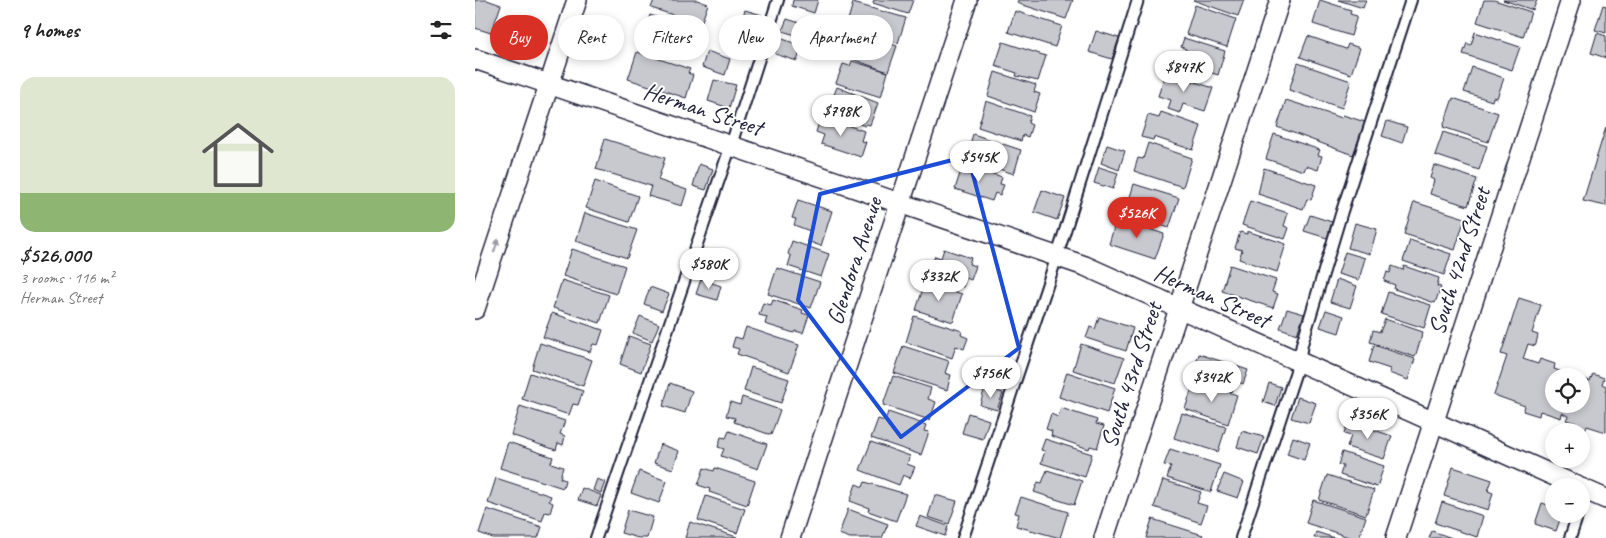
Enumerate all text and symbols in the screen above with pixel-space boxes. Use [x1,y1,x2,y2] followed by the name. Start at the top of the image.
[490,15,548,60] chip: Buy
[558,15,624,60] chip: Rent
[634,15,709,60] chip: Filters
[719,15,781,60] chip: New
[791,15,893,60] chip: Apartment
[427,16,455,44] icon: filters
[20,17,79,43] text: 9 homes
[1149,51,1219,93] pin: $847K
[1166,57,1202,77] text: $847K
[640,76,769,143] street label: Herman Street
[806,94,876,137] pin: $798K
[823,101,859,121] text: $798K
[193,110,283,200] icon: home
[944,140,1014,183] pin: $545K
[961,147,997,167] text: $545K
[1421,182,1498,338] street label: South 42nd Street
[819,191,889,328] street label: Glendora Avenue
[1102,196,1172,239] pin: $526K
[1118,203,1156,223] text: $526K
[492,239,500,254] one-way arrow
[20,242,90,268] text: $526,000
[674,248,744,290] pin: $580K
[691,254,727,274] text: $580K
[1150,257,1277,336] street label: Herman Street
[904,260,974,302] pin: $332K
[921,266,957,286] text: $332K
[20,268,114,288] text: 3 rooms · 116 m²
[20,288,102,308] text: Herman Street
[1093,297,1169,451] street label: South 43rd Street
[956,356,1026,399] pin: $756K
[1177,360,1247,403] pin: $342K
[973,363,1009,383] text: $756K
[1194,367,1230,387] text: $342K
[1545,368,1590,523] map controls
[1545,368,1590,413] button: locate
[1333,398,1403,440] pin: $356K
[1349,404,1387,424] text: $356K
[1545,423,1590,468] button: +
[1545,478,1590,523] button: −

